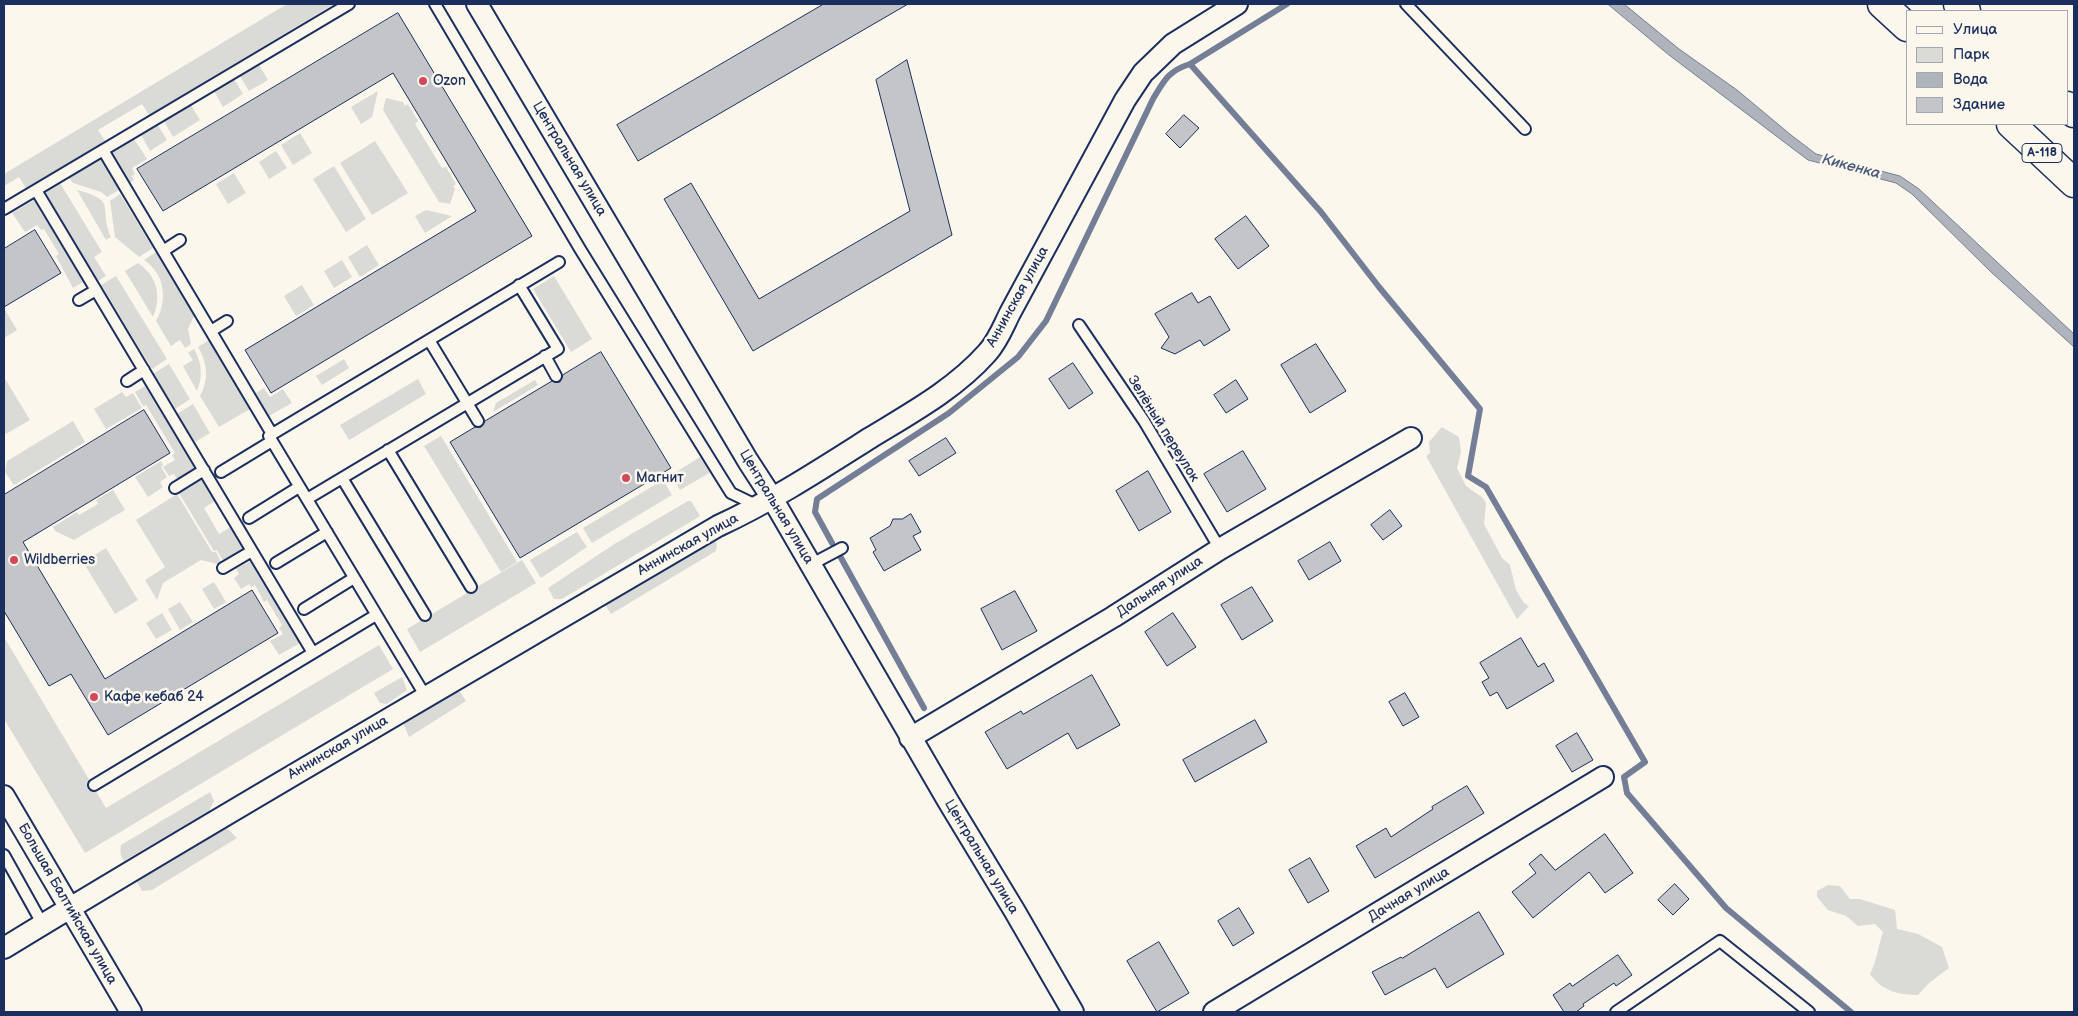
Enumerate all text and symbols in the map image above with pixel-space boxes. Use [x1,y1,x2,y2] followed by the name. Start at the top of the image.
[1906,10,2068,125] legend
[1953,20,1997,39] text: Улица
[1953,45,1990,64] text: Парк
[1953,70,1988,89] text: Вода
[433,73,466,89] place label: Ozon
[417,75,429,87] marker: Ozon
[1953,95,2005,114] text: Здание
[528,99,610,219] street label: Центральная улица
[2022,144,2062,162] road number: А-118
[1820,151,1882,183] water label: Кикенка
[983,244,1053,350] street label: Аннинская улица
[1124,373,1202,485] street label: Зелёный переулок
[735,447,817,567] street label: Центральная улица
[636,470,684,486] place label: Магнит
[620,472,632,484] marker: Магнит
[635,510,741,580] street label: Аннинская улица
[24,552,95,568] place label: Wildberries
[1114,553,1206,621] street label: Дальняя улица
[8,554,20,566] marker: Wildberries
[104,689,204,705] place label: Кафе кебаб 24
[88,691,100,703] marker: Кафе кебаб 24
[285,713,391,783] street label: Аннинская улица
[940,797,1022,917] street label: Центральная улица
[14,820,120,988] street label: Большая Балтийская улица
[1365,864,1453,926] street label: Дачная улица

